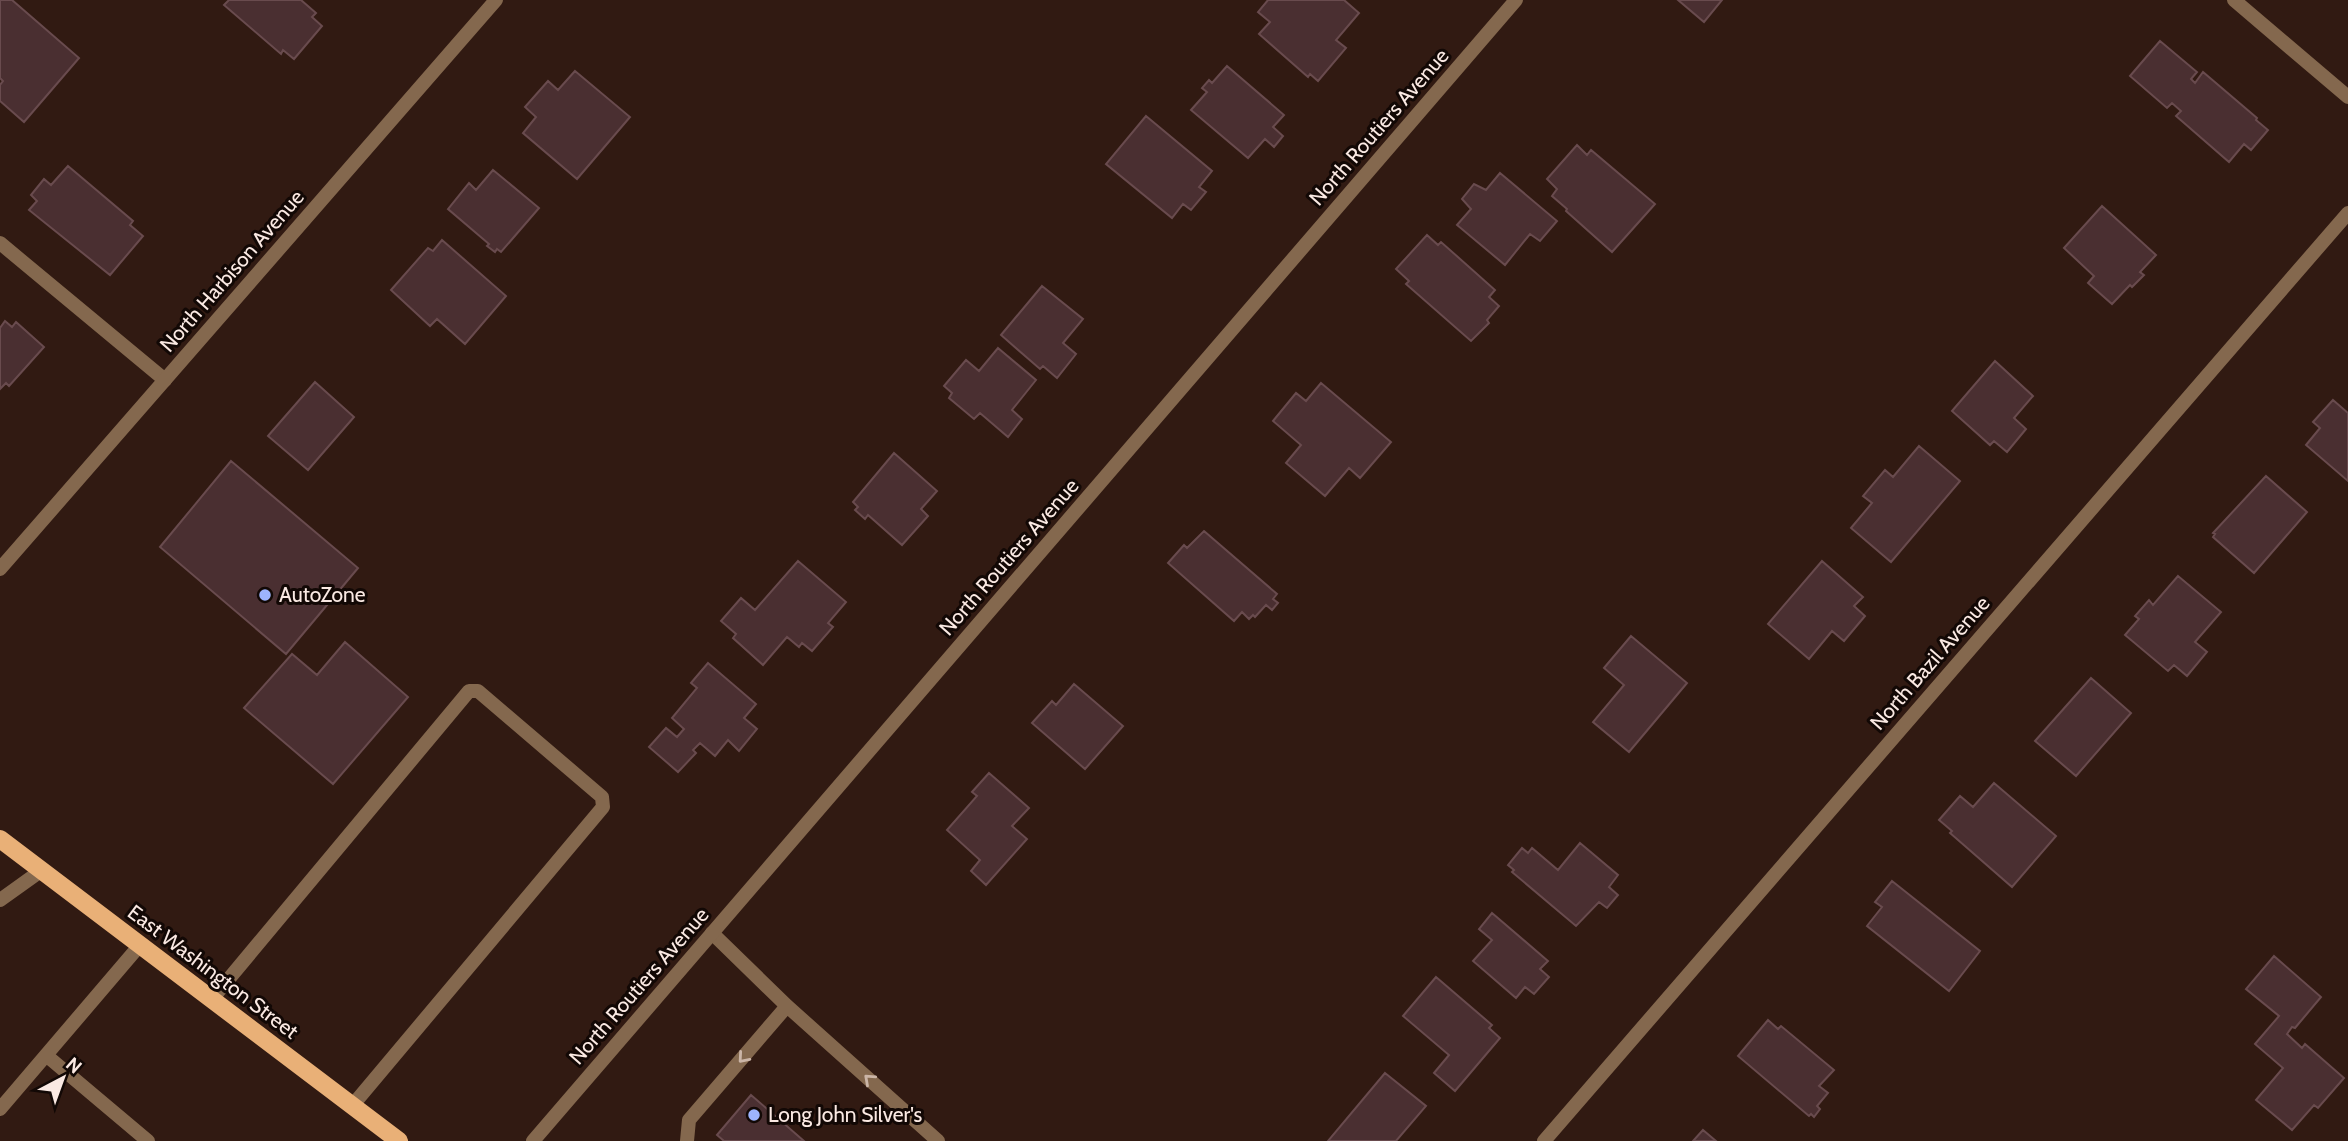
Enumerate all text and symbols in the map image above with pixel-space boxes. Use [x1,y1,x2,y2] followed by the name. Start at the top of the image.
[1304,43,1454,210] street label: North Routiers Avenue
[154,184,309,357] street label: North Harbison Avenue
[934,473,1084,640] street label: North Routiers Avenue
[279,582,366,607] place label: AutoZone
[257,587,273,603] marker: AutoZone
[1865,590,1995,735] street label: North Bazil Avenue
[123,899,303,1044] street label: East Washington Street
[564,902,714,1069] street label: North Routiers Avenue
[28,1043,98,1113] north arrow
[739,1050,751,1063] one-way arrow
[61,1052,86,1079] text: N
[864,1075,877,1087] one-way arrow
[768,1102,923,1127] place label: Long John Silver's
[746,1107,762,1123] marker: Long John Silver's

